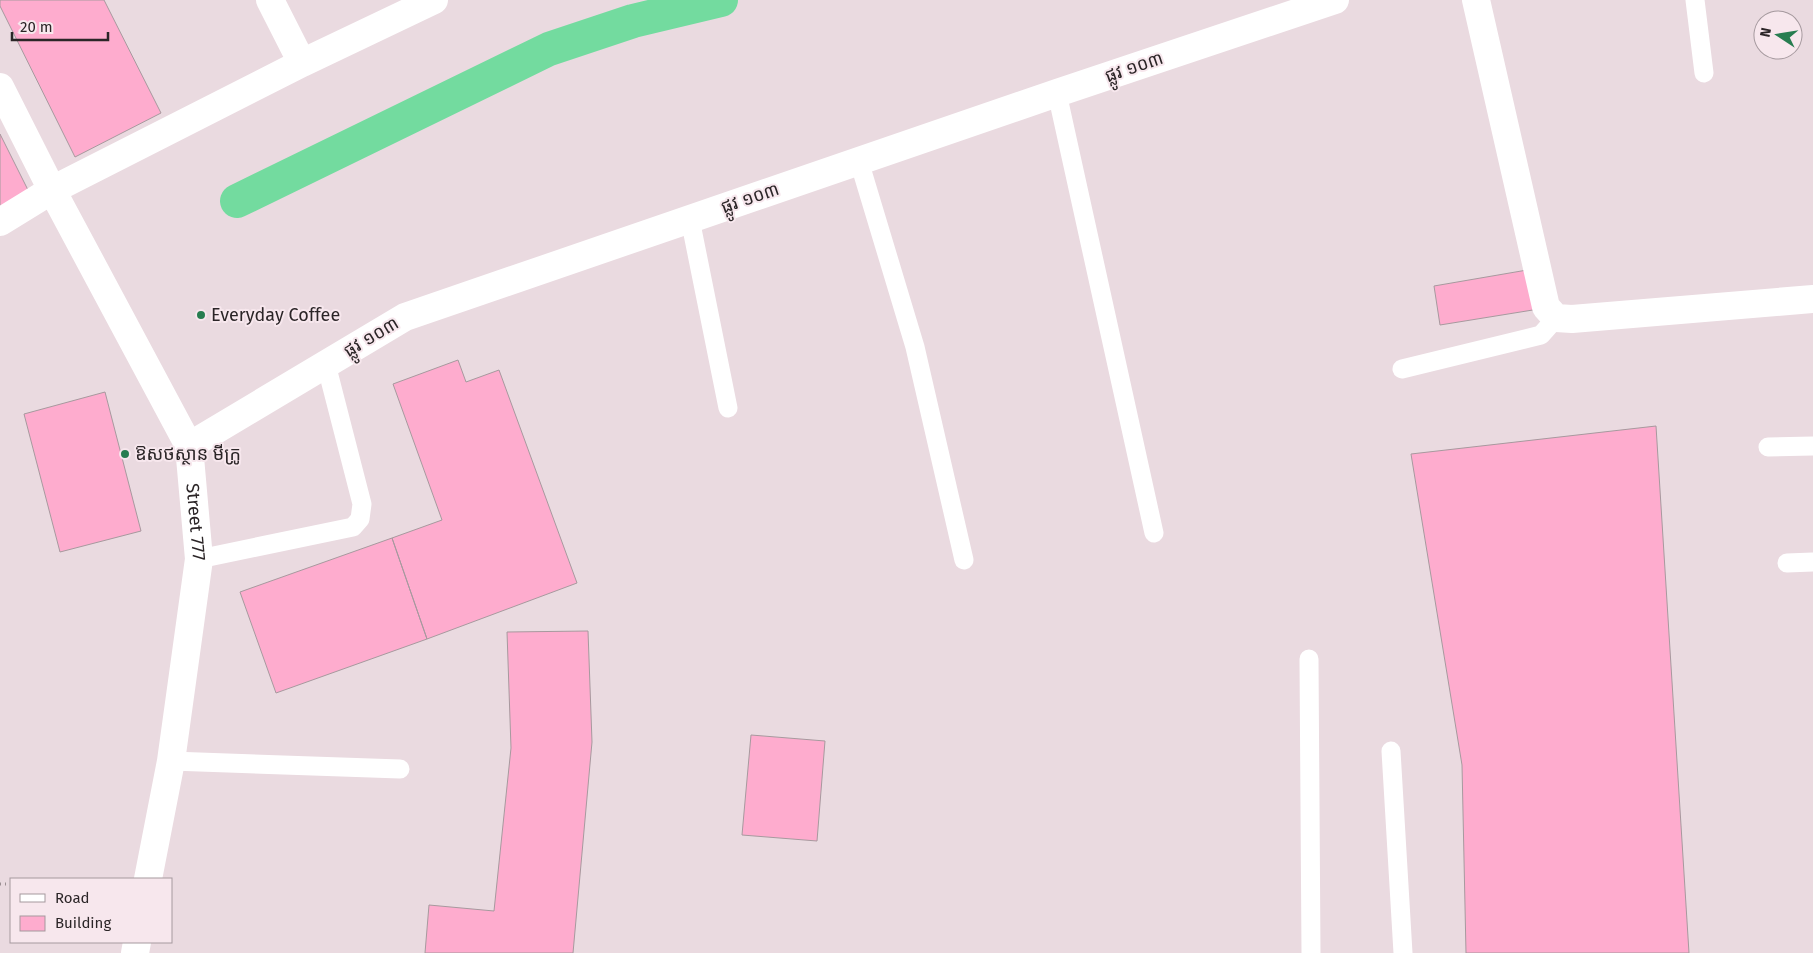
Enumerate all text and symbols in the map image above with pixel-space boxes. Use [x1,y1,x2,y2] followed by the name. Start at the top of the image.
[12,10,109,42] scale bar
[1753,10,1803,60] north arrow
[20,18,53,36] text: 20 m
[1756,26,1775,39] text: N
[1102,47,1168,92] street label: ផ្លូវ ១០៣
[718,178,784,223] street label: ផ្លូវ ១០៣
[211,304,340,326] place label: Everyday Coffee
[195,309,207,321] marker: Everyday Coffee
[339,312,405,367] street label: ផ្លូវ ១០៣
[135,443,241,465] place label: ឱសថស្ថាន មីក្រូ
[119,448,131,460] marker: ឱសថស្ថាន មីក្រូ
[181,482,210,562] street label: Street 777
[10,878,172,943] legend
[55,889,90,907] text: Road
[55,914,111,932] text: Building

